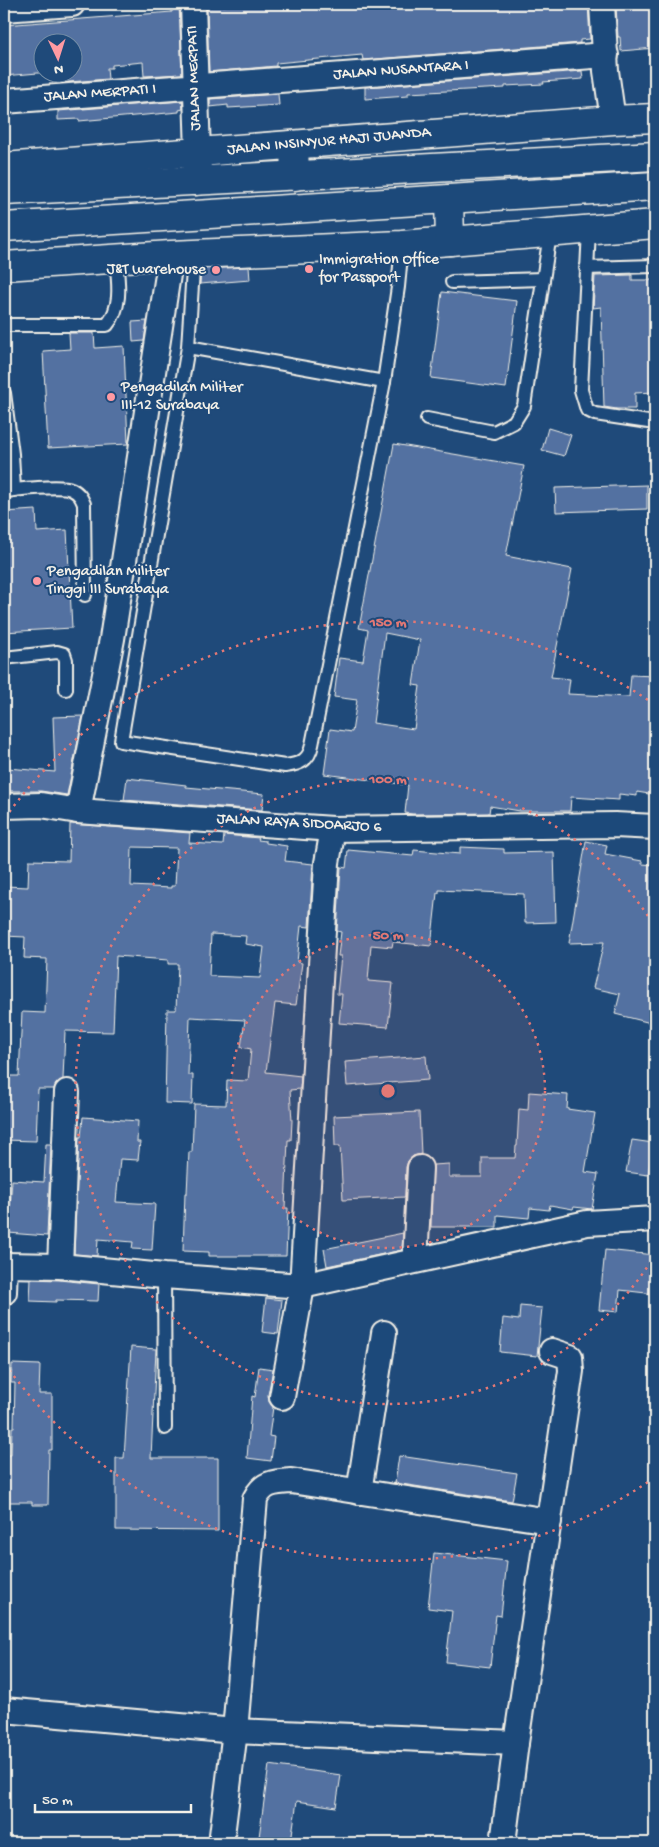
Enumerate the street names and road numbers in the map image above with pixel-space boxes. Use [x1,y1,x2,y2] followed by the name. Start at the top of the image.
[184,25,206,131] street label: JALAN MERPATI
[333,57,469,85] street label: JALAN NUSANTARA I
[43,81,157,107] street label: JALAN MERPATI I
[226,123,433,160] street label: JALAN INSINYUR HAJI JUANDA
[216,810,383,838] street label: JALAN RAYA SIDOARJO 6

